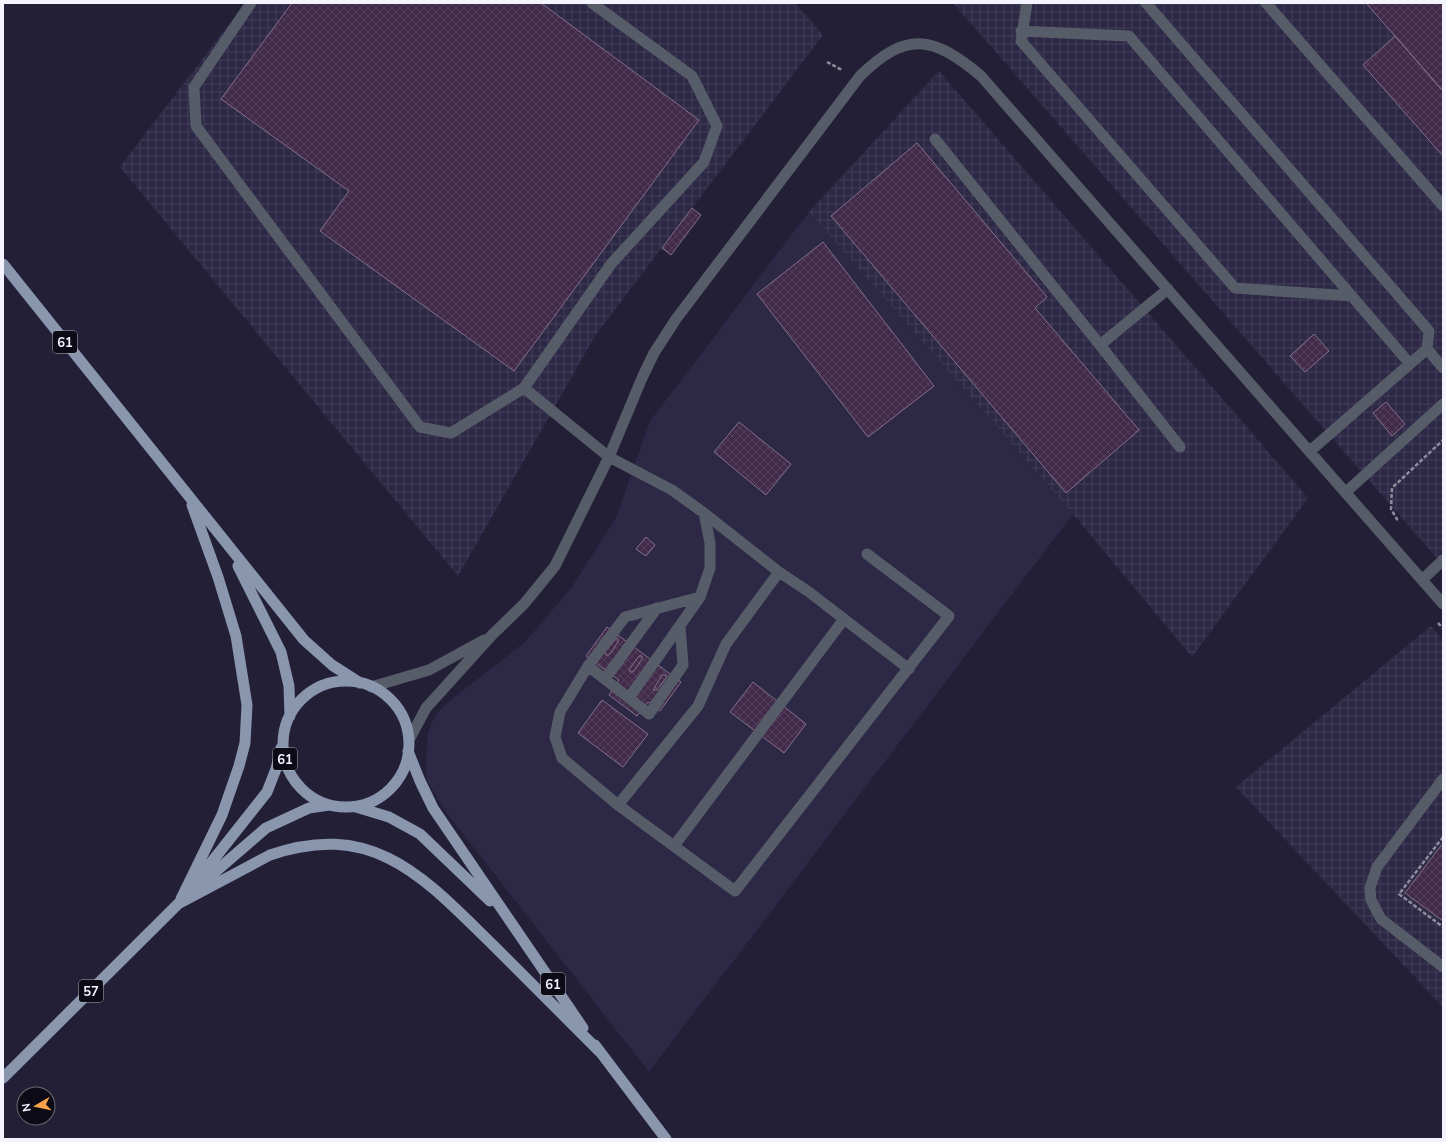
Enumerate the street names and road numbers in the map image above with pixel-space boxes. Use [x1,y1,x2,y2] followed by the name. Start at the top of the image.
[53,331,77,353] road number: 61
[273,748,297,770] road number: 61
[541,973,565,995] road number: 61
[79,980,103,1002] road number: 57

